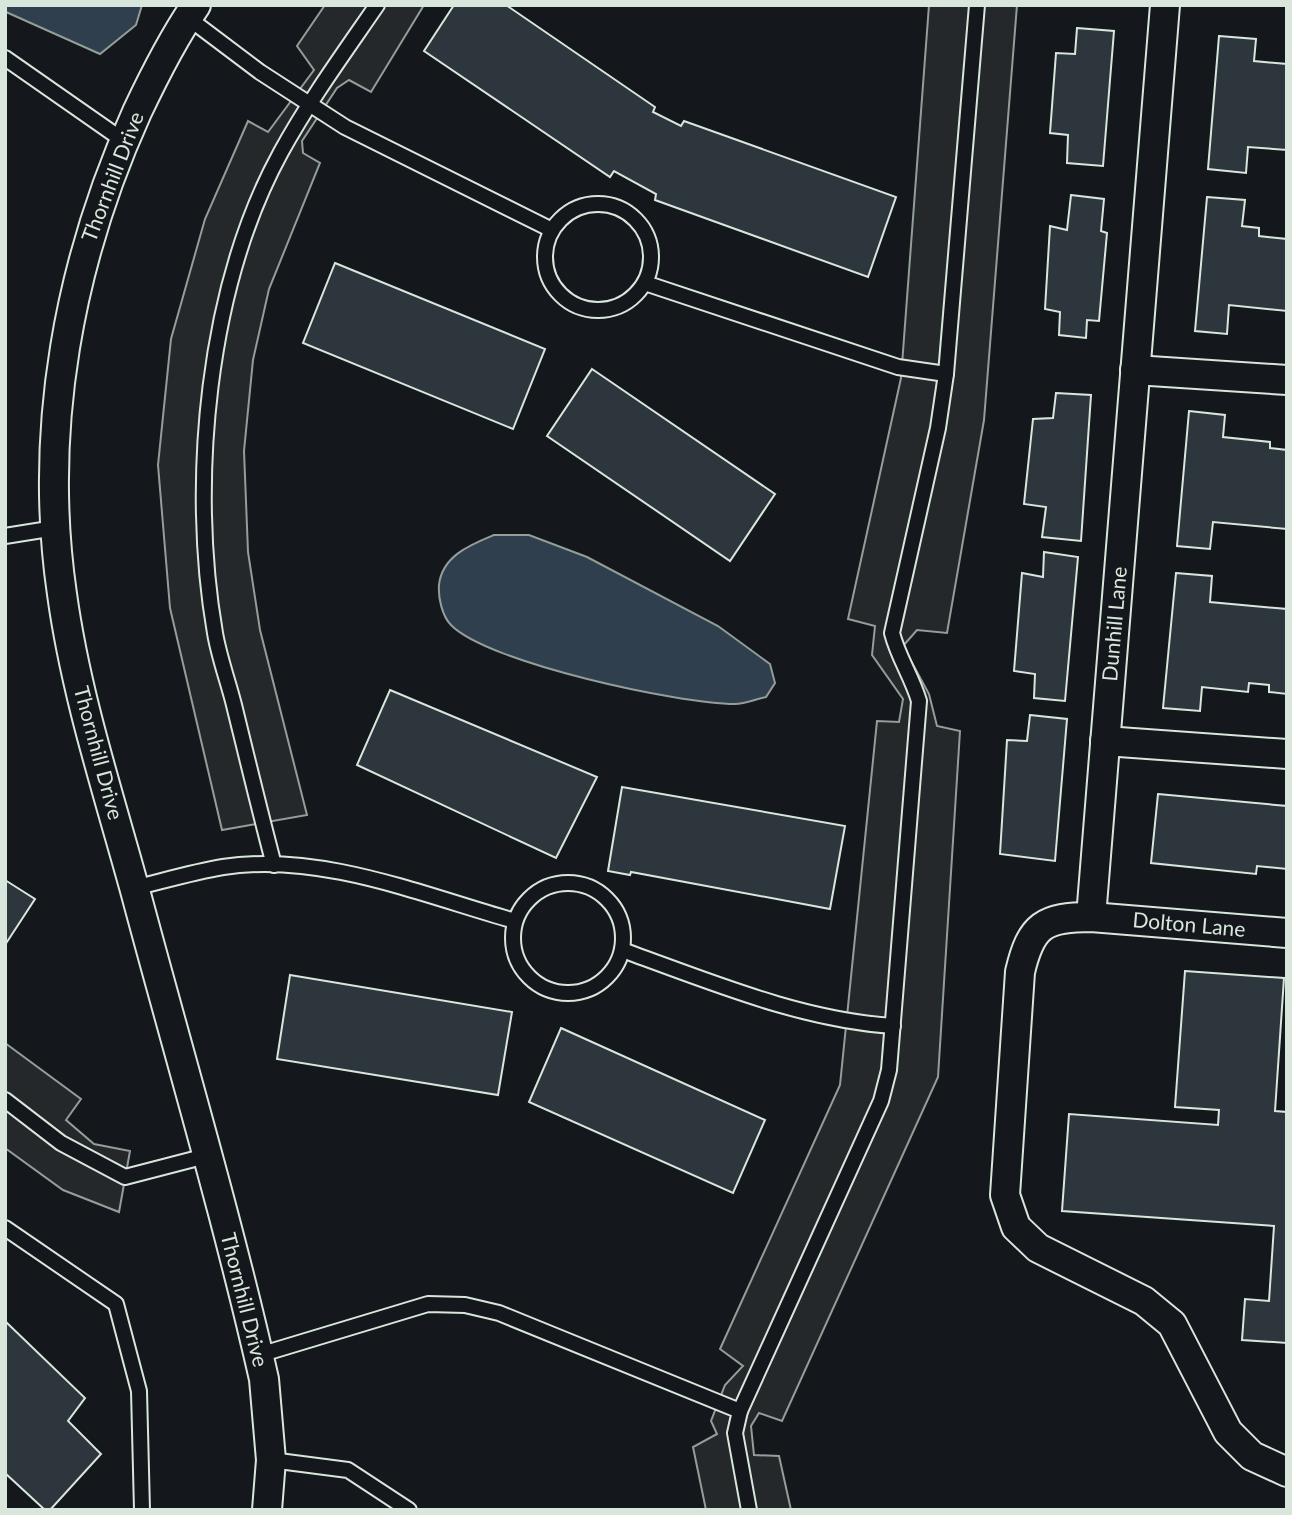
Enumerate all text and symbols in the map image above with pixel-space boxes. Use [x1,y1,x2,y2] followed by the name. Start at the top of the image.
[75,108,148,245] street label: Thornhill Drive
[1096,565,1131,682] street label: Dunhill Lane
[70,683,129,822] street label: Thornhill Drive
[1132,906,1247,941] street label: Dolton Lane
[217,1230,274,1369] street label: Thornhill Drive

